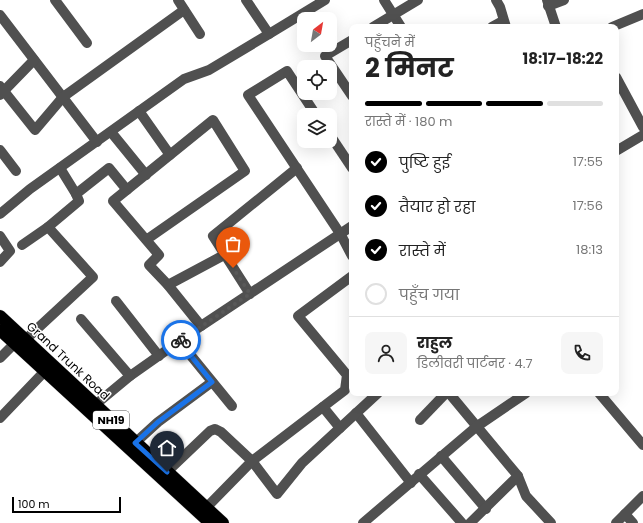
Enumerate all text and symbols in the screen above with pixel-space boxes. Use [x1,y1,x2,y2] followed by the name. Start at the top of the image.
[297,12,337,52] north arrow
[297,12,337,148] map controls
[365,33,415,52] text: पहुँचने में
[523,48,603,69] text: 18:17–18:22
[365,50,454,86] text: 2 मिनट
[297,60,337,100] button: locate
[297,108,337,148] button: layers
[365,112,452,131] text: रास्ते में · 180 m
[365,151,387,173] icon: check
[399,152,450,173] text: पुष्टि हुई
[573,152,603,171] text: 17:55
[365,195,387,217] icon: check
[399,196,475,217] text: तैयार हो रहा
[573,196,603,215] text: 17:56
[216,227,250,268] pin
[222,233,244,255] icon: bag
[365,239,387,261] icon: check
[399,240,446,261] text: रास्ते में
[576,240,603,259] text: 18:13
[399,284,459,305] text: पहुँच गया
[23,318,114,404] street label: Grand Trunk Road
[161,320,201,360] courier
[170,329,192,351] icon: bike
[365,332,407,374] button: person
[417,332,452,353] text: राहुल
[561,332,603,374] button: phone
[417,354,533,373] text: डिलीवरी पार्टनर · 4.7
[93,411,129,429] road number: NH19
[150,431,184,472] pin
[156,437,178,459] icon: home
[12,495,121,514] scale bar
[18,496,50,512] text: 100 m

